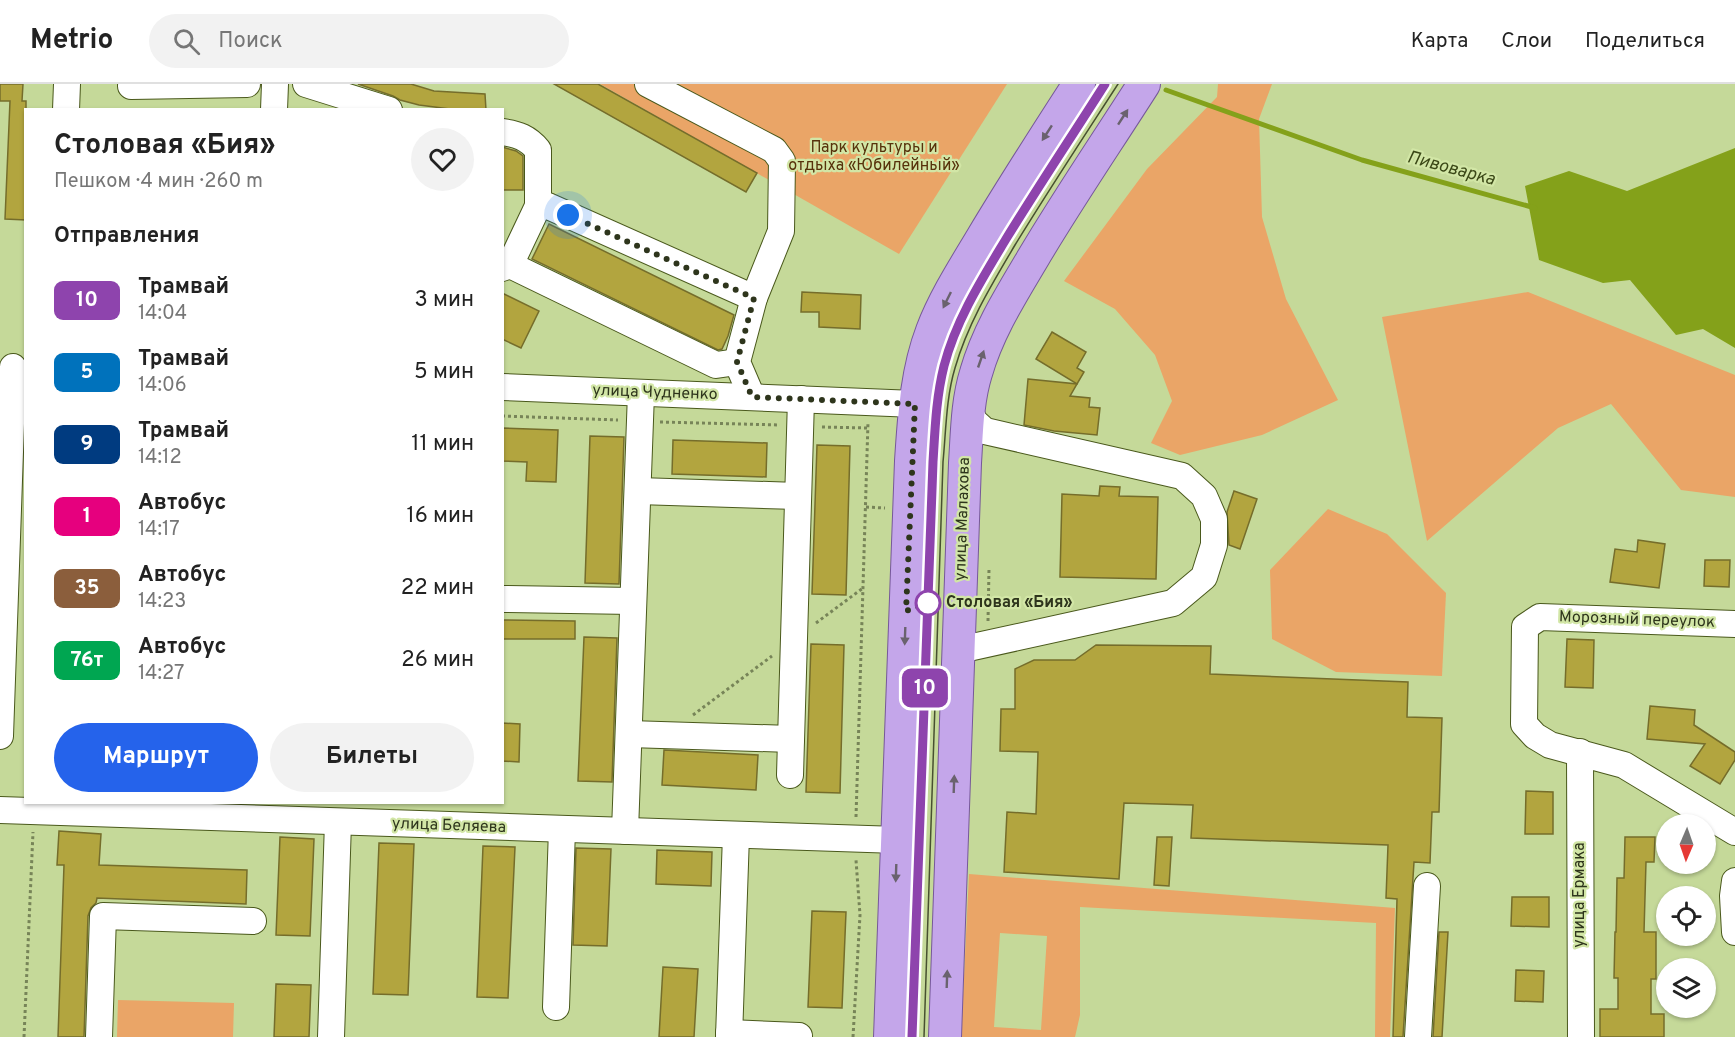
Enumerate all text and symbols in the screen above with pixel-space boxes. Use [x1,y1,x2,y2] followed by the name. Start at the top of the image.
[149,14,569,68] search box
[30,23,113,59] text: Metrio
[170,25,203,58] icon: search
[218,28,283,55] text: Поиск
[1411,28,1468,55] text: Карта
[1501,28,1552,55] text: Слои
[1585,28,1705,55] text: Поделиться
[1117,109,1128,125] one-way arrow
[1042,125,1053,141] one-way arrow
[54,128,275,164] text: Столовая «Бия»
[411,128,474,191] button: heart
[788,138,960,176] park label: Парк культуры и отдыха «Юбилейный»
[1405,146,1498,192] water label: Пивоварка
[54,169,263,195] text: Пешком · 4 мин · 260 m
[553,200,583,230] your location
[54,223,199,250] text: Отправления
[138,274,229,301] text: Трамвай
[76,287,98,314] text: 10
[415,287,474,314] text: 3 мин
[942,291,952,309] one-way arrow
[138,301,187,327] text: 14:04
[138,346,229,373] text: Трамвай
[976,350,986,368] one-way arrow
[81,359,93,386] text: 5
[414,359,474,386] text: 5 мин
[138,373,187,399] text: 14:06
[592,381,718,405] street label: улица Чудненко
[138,418,229,445] text: Трамвай
[81,431,93,458] text: 9
[411,431,474,458] text: 11 мин
[138,445,182,471] text: 14:12
[951,457,975,581] street label: улица Малахова
[138,490,226,517] text: Автобус
[83,503,91,530] text: 1
[406,503,474,530] text: 16 мин
[138,517,180,543] text: 14:17
[138,562,226,589] text: Автобус
[74,575,100,602] text: 35
[401,575,474,602] text: 22 мин
[138,589,186,615] text: 14:23
[915,590,941,616] marker: Столовая «Бия»
[946,593,1073,613] place label: Столовая «Бия»
[1559,607,1715,633] street label: Морозный переулок
[900,627,909,646] one-way arrow
[138,634,226,661] text: Автобус
[70,647,104,674] text: 76т
[401,647,474,674] text: 26 мин
[138,661,184,687] text: 14:27
[898,668,952,708] line badge: 10
[914,675,936,702] text: 10
[54,723,258,792] button: Маршрут
[270,723,474,792] button: Билеты
[949,774,958,793] one-way arrow
[392,814,506,838] street label: улица Беляева
[1656,814,1716,874] north arrow
[1656,814,1716,1018] map controls
[1570,842,1590,948] street label: улица Ермака
[892,864,901,883] one-way arrow
[1656,886,1716,946] button: locate
[1656,958,1716,1018] button: layers
[942,969,951,988] one-way arrow

